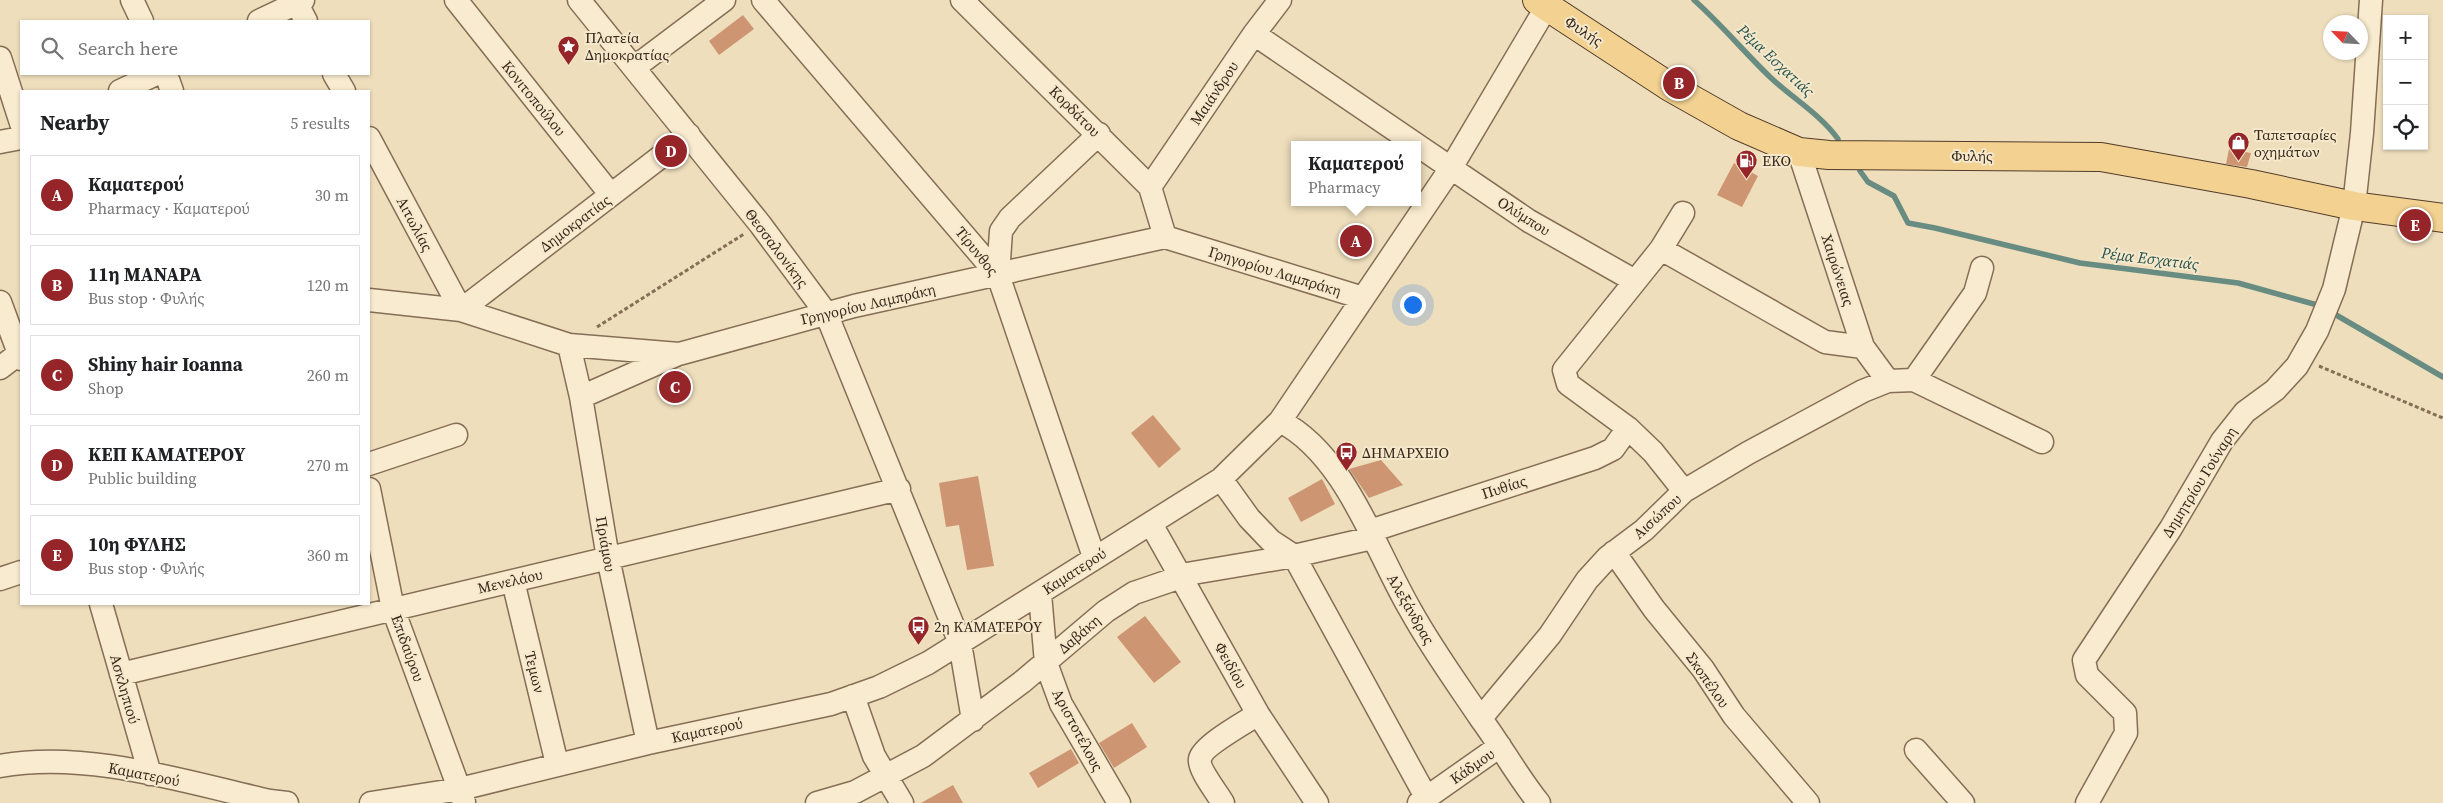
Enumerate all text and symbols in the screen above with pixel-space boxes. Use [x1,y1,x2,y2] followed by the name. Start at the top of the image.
[1561,11,1607,51] street label: Φυλής
[2323,15,2368,60] north arrow
[2383,15,2428,150] map controls
[2383,15,2428,60] button: +
[1732,18,1820,102] water label: Ρέμα Εσχατιάς
[20,20,370,75] search box
[585,27,669,65] place label: Πλατεία Δημοκρατίας
[38,34,66,62] icon: search
[557,34,581,65] place icon: Πλατεία Δημοκρατίας
[78,35,178,61] text: Search here
[497,56,571,140] street label: Κονιτοπούλου
[1185,57,1243,129] street label: Μαιάνδρου
[2383,60,2428,105] button: −
[1663,64,1695,102] pin: B
[1045,81,1105,141] street label: Κορδάτου
[2383,105,2428,150] button: locate
[40,108,110,137] text: Nearby
[290,112,350,134] text: 5 results
[2254,124,2337,162] place label: Ταπετσαρίες οχημάτων
[2226,131,2250,162] shop icon: Ταπετσαρίες οχημάτων
[655,132,687,170] pin: D
[1291,141,1421,206] popup
[1951,145,1993,166] street label: Φυλής
[1734,148,1758,179] fuel station icon: EKO
[1308,150,1404,176] text: Καματερού
[1762,150,1791,171] place label: EKO
[88,171,184,197] text: Καματερού
[1308,176,1380,198] text: Pharmacy
[52,184,62,206] text: A
[315,184,349,206] text: 30 m
[535,189,615,257] street label: Δημοκρατίας
[1494,192,1555,241] street label: Ολύμπου
[392,193,438,255] street label: Αιτωλίας
[88,197,250,219] text: Pharmacy · Καματερού
[740,204,814,292] street label: Θεσσαλονίκης
[2399,206,2431,244] pin: E
[951,222,1004,280] street label: Τίρυνθος
[1340,222,1372,260] pin: A
[1816,231,1860,309] street label: Χαιρώνειας
[1206,241,1344,301] street label: Γρηγορίου Λαμπράκη
[2099,241,2200,275] water label: Ρέμα Εσχατιάς
[88,261,202,287] text: 11η ΜΑΝΑΡΑ
[52,274,62,296] text: B
[307,274,349,296] text: 120 m
[798,278,938,330] street label: Γρηγορίου Λαμπράκη
[88,287,204,309] text: Bus stop · Φυλής
[1400,292,1426,318] your location
[88,351,243,377] text: Shiny hair Ioanna
[52,364,62,386] text: C
[307,364,349,386] text: 260 m
[659,368,691,406] pin: C
[88,377,124,399] text: Shop
[2156,422,2242,542] street label: Δημητρίου Γούναρη
[1334,440,1358,471] bus stop icon: ΔΗΜΑΡΧΕΙΟ
[88,441,245,467] text: ΚΕΠ ΚΑΜΑΤΕΡΟΥ
[1362,442,1449,463] place label: ΔΗΜΑΡΧΕΙΟ
[51,454,63,476] text: D
[307,454,349,476] text: 270 m
[88,467,197,489] text: Public building
[1479,470,1529,504] street label: Πυθίας
[1628,489,1686,543] street label: Αισώπου
[591,515,621,574] street label: Πριάμου
[88,531,186,557] text: 10η ΦΥΛΗΣ
[1038,542,1110,599] street label: Καματερού
[52,544,62,566] text: E
[307,544,349,566] text: 360 m
[88,557,204,579] text: Bus stop · Φυλής
[476,563,545,599] street label: Μενελάου
[1382,570,1440,648] street label: Αλεξάνδρας
[1053,610,1105,658] street label: Δαβάκη
[386,612,430,685] street label: Επιδαύρου
[906,614,930,645] bus stop icon: 2η ΚΑΜΑΤΕΡΟΥ
[934,616,1043,637] place label: 2η ΚΑΜΑΤΕΡΟΥ
[1210,638,1252,692] street label: Φειδίου
[1681,648,1735,712] street label: Σκοπέλου
[520,649,550,695] street label: Τεμων
[105,652,145,726] street label: Ασκληπιού
[1047,685,1109,775] street label: Αριστοτέλους
[670,712,745,748] street label: Καματερού
[1446,743,1499,789] street label: Κάδμου
[107,757,182,791] street label: Καματερού

